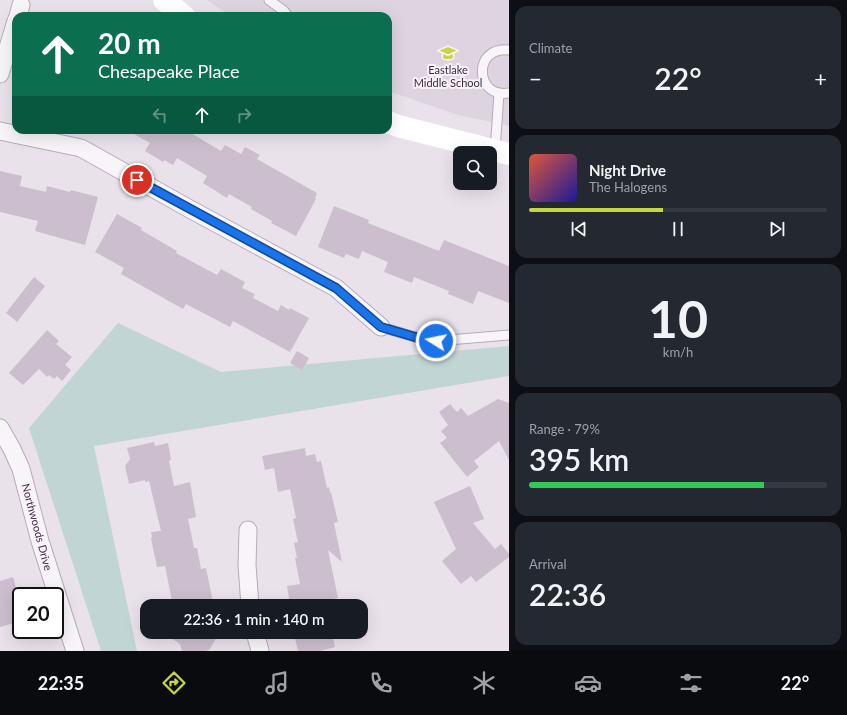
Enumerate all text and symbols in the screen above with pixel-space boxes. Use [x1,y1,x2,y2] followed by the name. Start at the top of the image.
[98,26,161,60] text: 20 m
[32,28,84,80] icon: ahead
[529,40,572,56] text: Climate
[439,44,457,62] school or university icon: Eastlake Middle School
[98,60,239,82] text: Chesapeake Place
[654,60,702,96] text: 22°
[414,63,482,89] place label: Eastlake Middle School
[529,65,542,92] text: −
[814,65,827,92] text: +
[149,104,171,126] icon: left
[191,104,213,126] icon: ahead
[233,104,255,126] icon: right
[453,146,497,190] map controls
[453,146,497,190] button: search
[589,161,666,179] text: Night Drive
[120,163,154,197] pin
[126,169,148,191] icon: arrive
[589,179,667,195] text: The Halogens
[568,218,590,240] icon: previous
[667,218,689,240] icon: pause
[766,218,788,240] icon: next
[648,287,708,349] text: 10
[415,320,457,362] position arrow
[663,344,693,360] text: km/h
[529,421,600,437] text: Range · 79%
[529,441,629,477] text: 395 km
[20,482,55,572] street label: Northwoods Drive
[529,556,566,572] text: Arrival
[529,576,606,612] text: 22:36
[12,587,64,639] speed limit sign: 20
[184,610,324,628] text: 22:36 · 1 min · 140 m
[160,669,188,697] icon: directions
[263,669,291,697] icon: music
[367,669,395,697] icon: phone
[470,669,498,697] icon: climate
[574,669,602,697] icon: car
[677,669,705,697] icon: filters
[38,672,84,694] text: 22:35
[781,672,809,694] text: 22°

